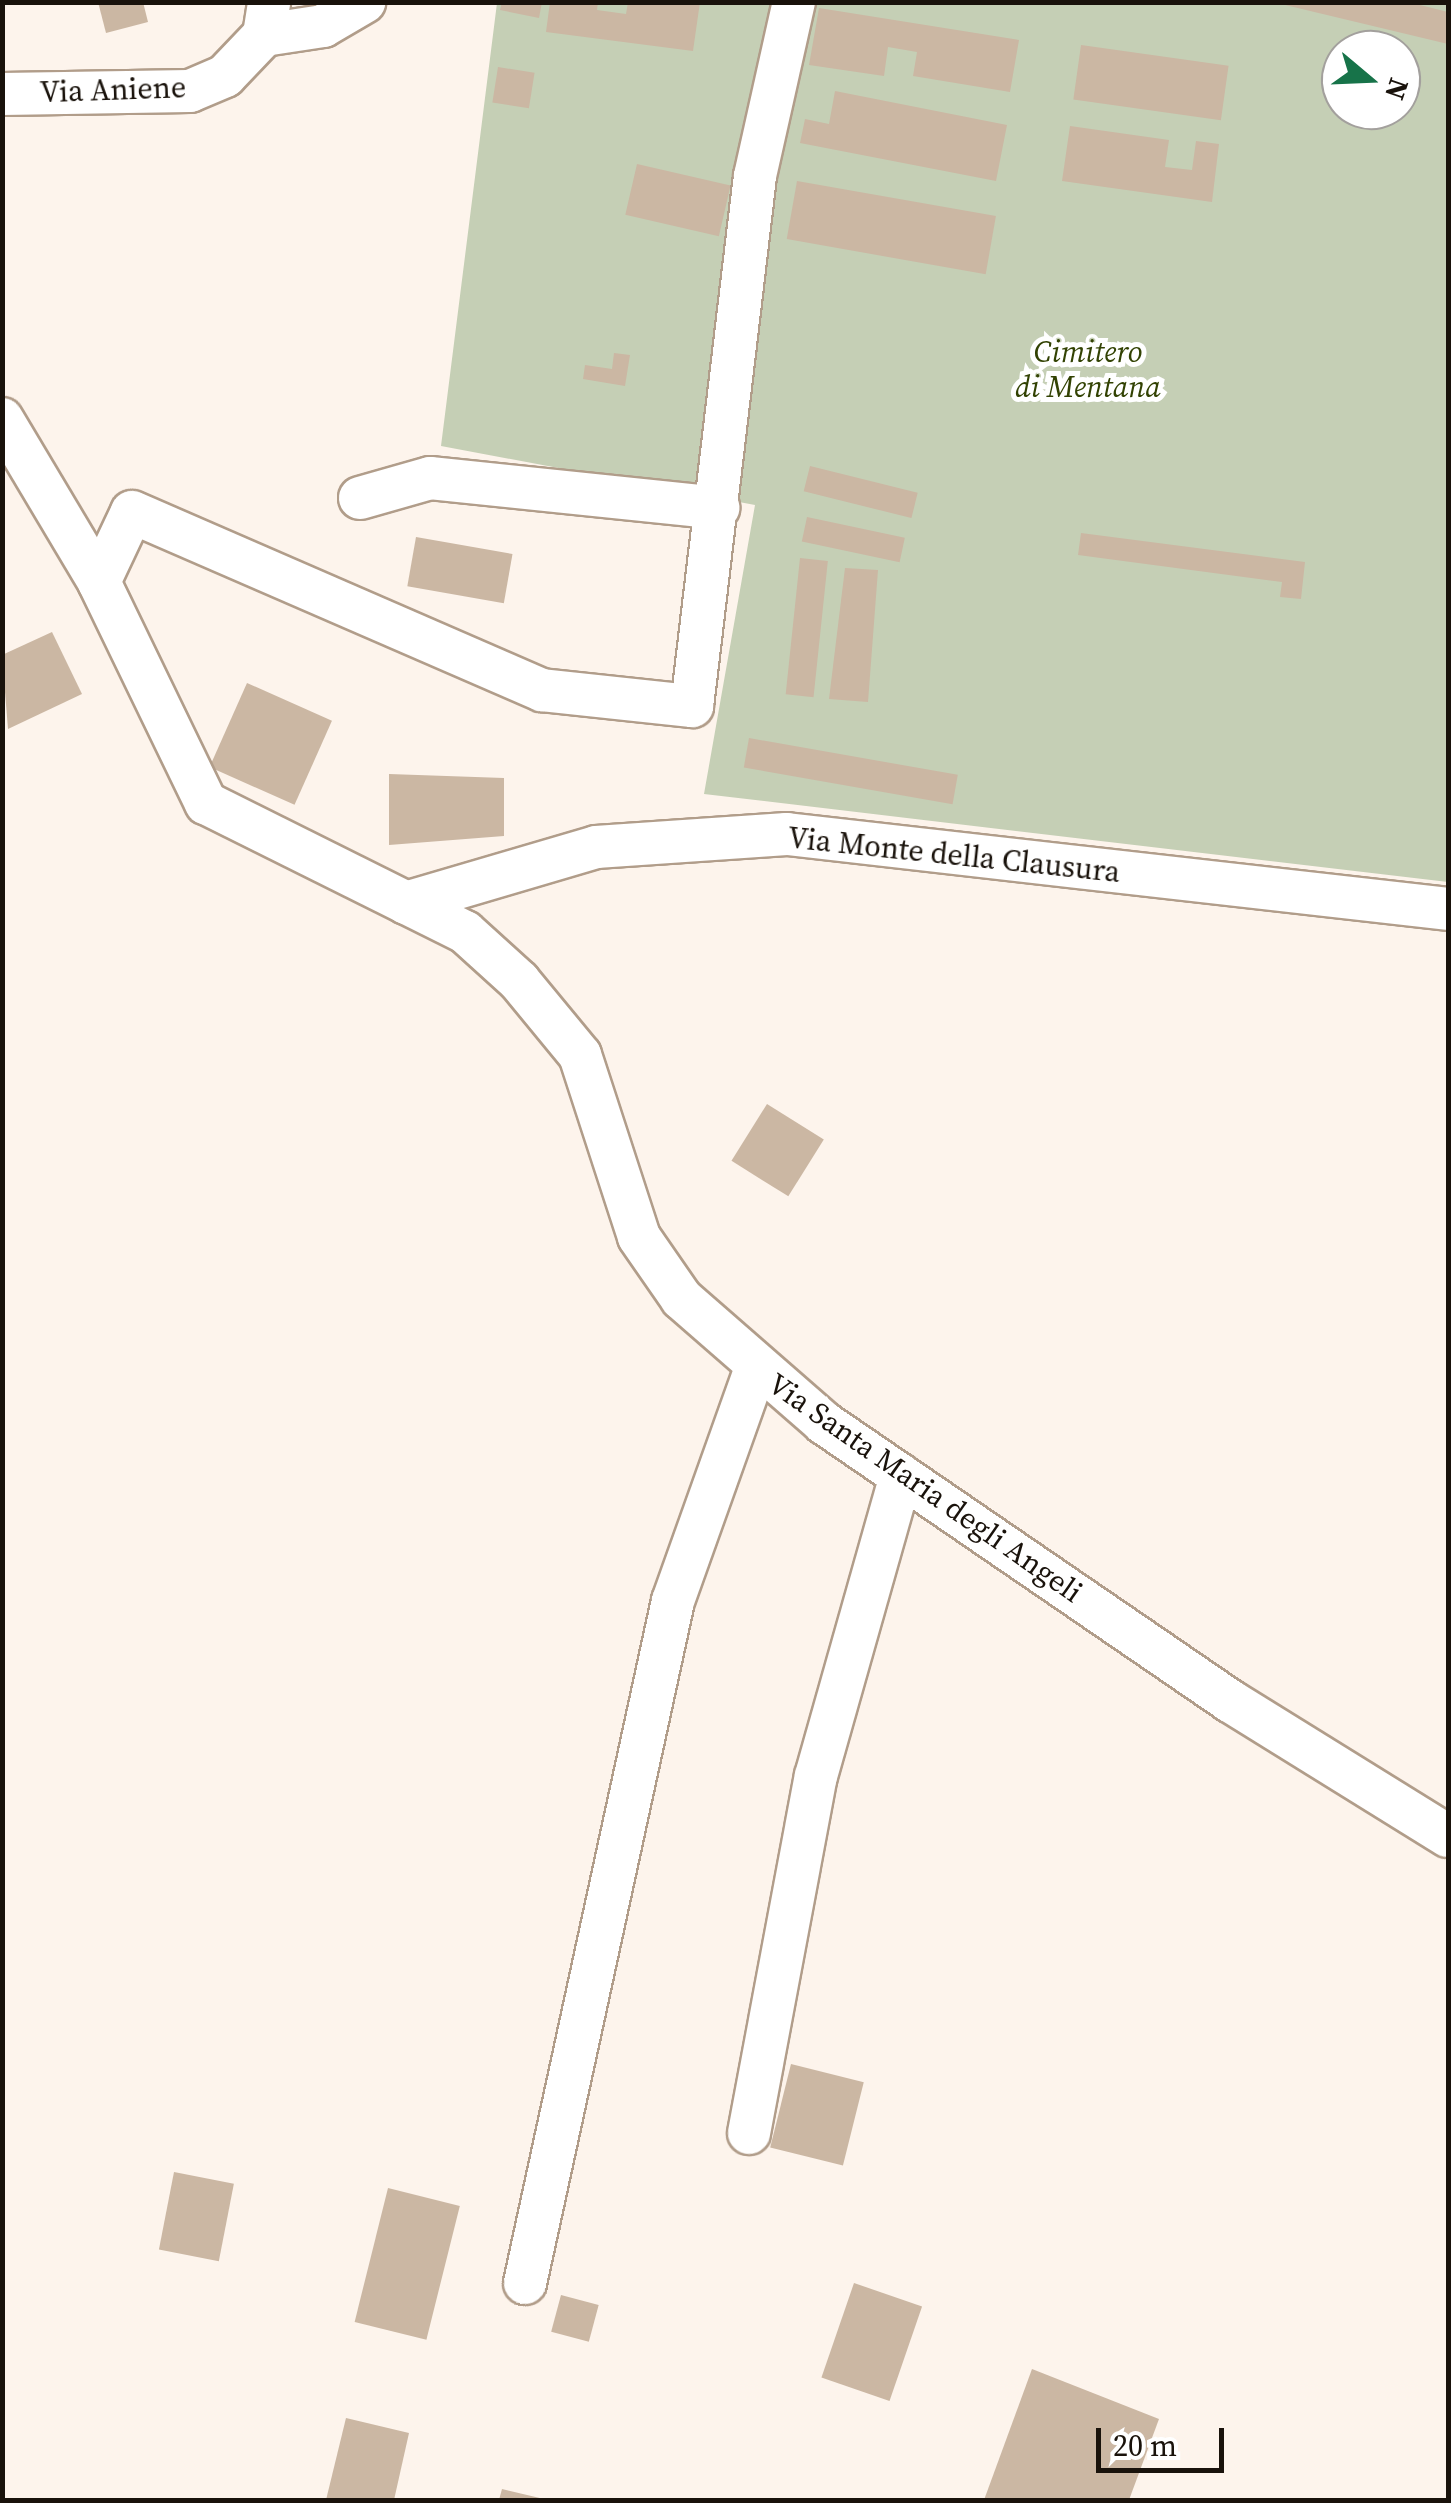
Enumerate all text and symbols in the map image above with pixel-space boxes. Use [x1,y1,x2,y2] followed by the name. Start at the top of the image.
[1321,30,1421,130] north arrow
[39,69,187,111] street label: Via Aniene
[1376,73,1419,105] text: N
[1015,334,1161,404] park label: Cimitero di Mentana
[786,820,1122,890] street label: Via Monte della Clausura
[761,1366,1089,1610] street label: Via Santa Maria degli Angeli
[1101,2408,1228,2470] scale bar
[1113,2425,1177,2466] text: 20 m

